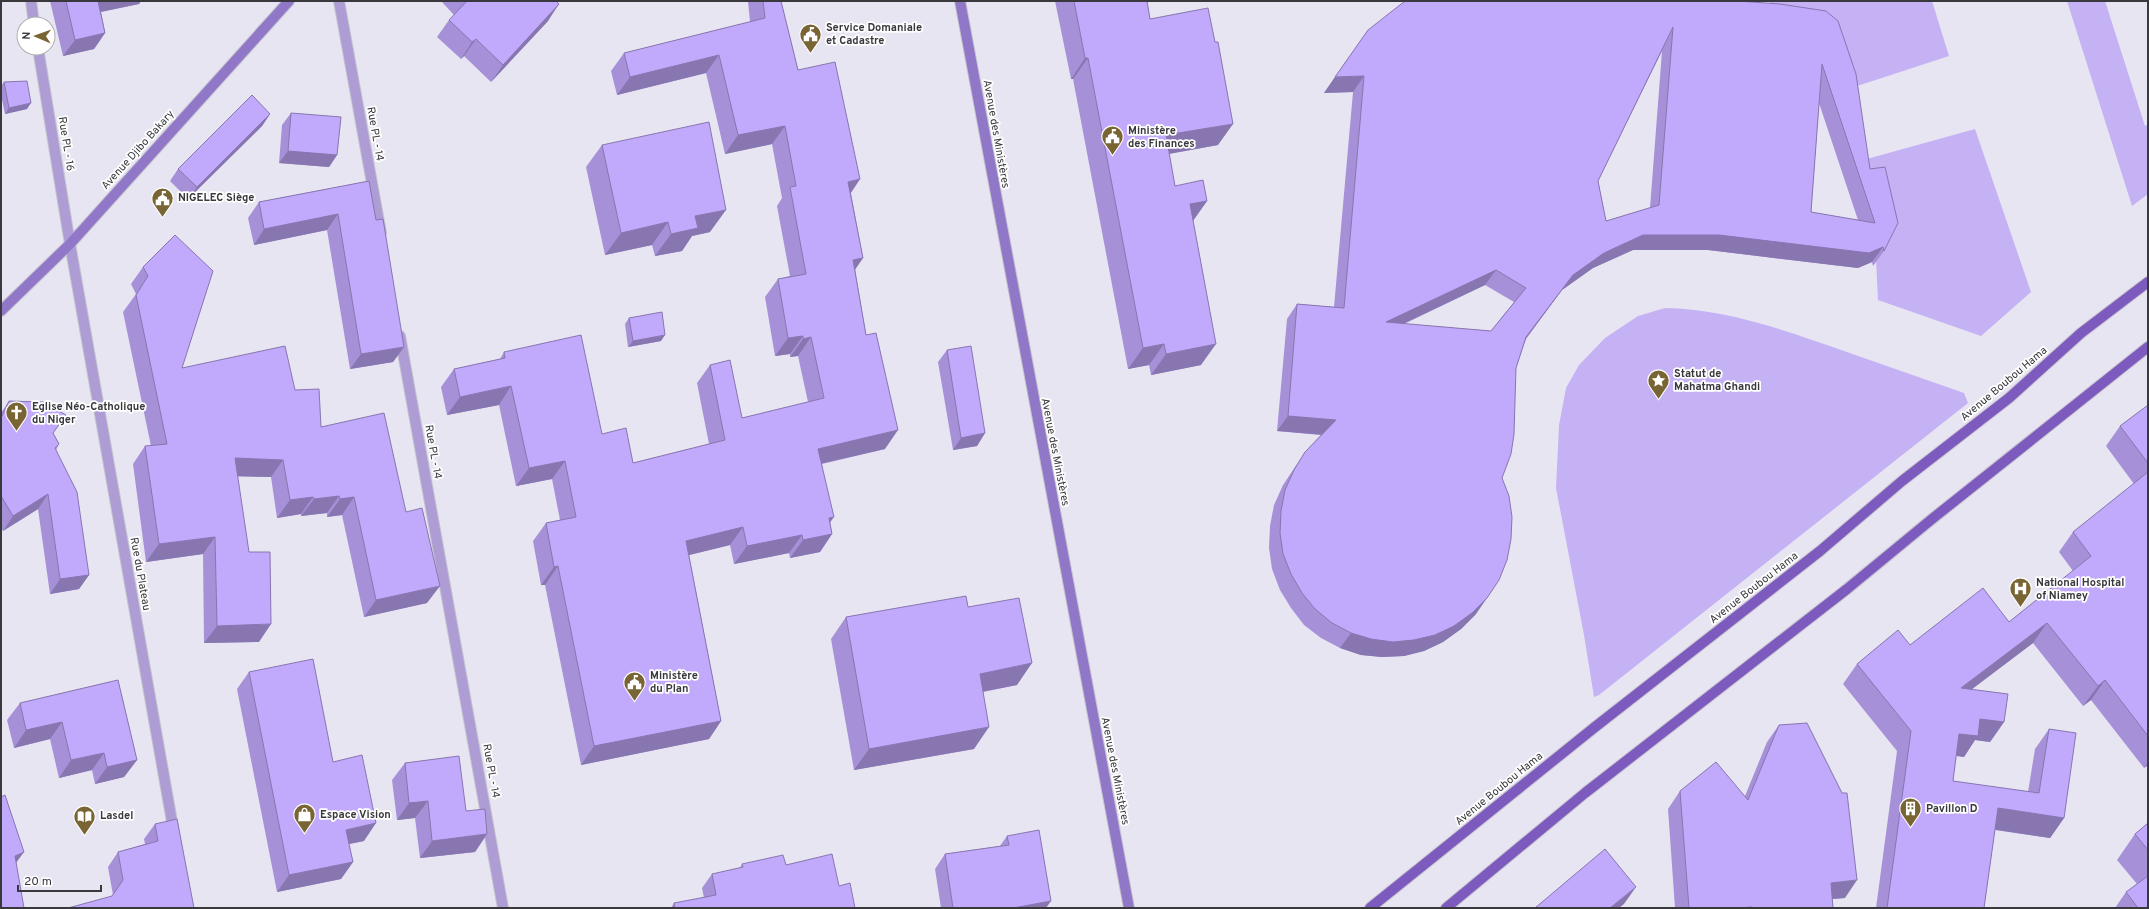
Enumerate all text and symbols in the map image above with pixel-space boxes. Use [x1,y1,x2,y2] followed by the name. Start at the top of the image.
[16,16,56,56] north arrow
[797,21,823,54] public building icon: Service Domaniale et Cadastre
[826,21,922,48] place label: Service Domaniale et Cadastre
[20,31,34,40] text: N
[980,79,1012,189] street label: Avenue des Ministères
[363,106,387,162] street label: Rue PL - 14
[99,107,178,193] street label: Avenue Djibo Bakary
[55,116,77,172] street label: Rue PL - 16
[1099,124,1125,157] public building icon: Ministère des Finances
[1128,124,1195,151] place label: Ministère des Finances
[150,185,176,218] public building icon: NIGELEC Siège
[178,191,254,205] place label: NIGELEC Siège
[1958,344,2050,424] street label: Avenue Boubou Hama
[1645,367,1671,400] place icon: Statut de Mahatma Ghandi
[1674,367,1760,394] place label: Statut de Mahatma Ghandi
[1038,397,1072,507] street label: Avenue des Ministères
[4,400,30,433] church icon: Eglise Néo-Catholique du Niger
[32,400,145,427] place label: Eglise Néo-Catholique du Niger
[421,424,445,480] street label: Rue PL - 14
[127,536,153,612] street label: Rue du Plateau
[1707,549,1801,627] street label: Avenue Boubou Hama
[2007,576,2033,609] hospital icon: National Hospital of Niamey
[2036,576,2124,603] place label: National Hospital of Niamey
[622,669,648,702] public building icon: Ministère du Plan
[650,669,698,696] place label: Ministère du Plan
[1098,716,1132,826] street label: Avenue des Ministères
[479,743,503,799] street label: Rue PL - 14
[1452,749,1546,829] street label: Avenue Boubou Hama
[1898,796,1924,829] building icon: Pavillon D
[291,802,317,835] shop icon: Espace Vision
[1926,802,1978,816] place label: Pavillon D
[71,803,97,836] library icon: Lasdel
[320,808,391,822] place label: Espace Vision
[100,809,133,823] place label: Lasdel
[18,867,101,893] scale bar
[24,874,52,890] text: 20 m

